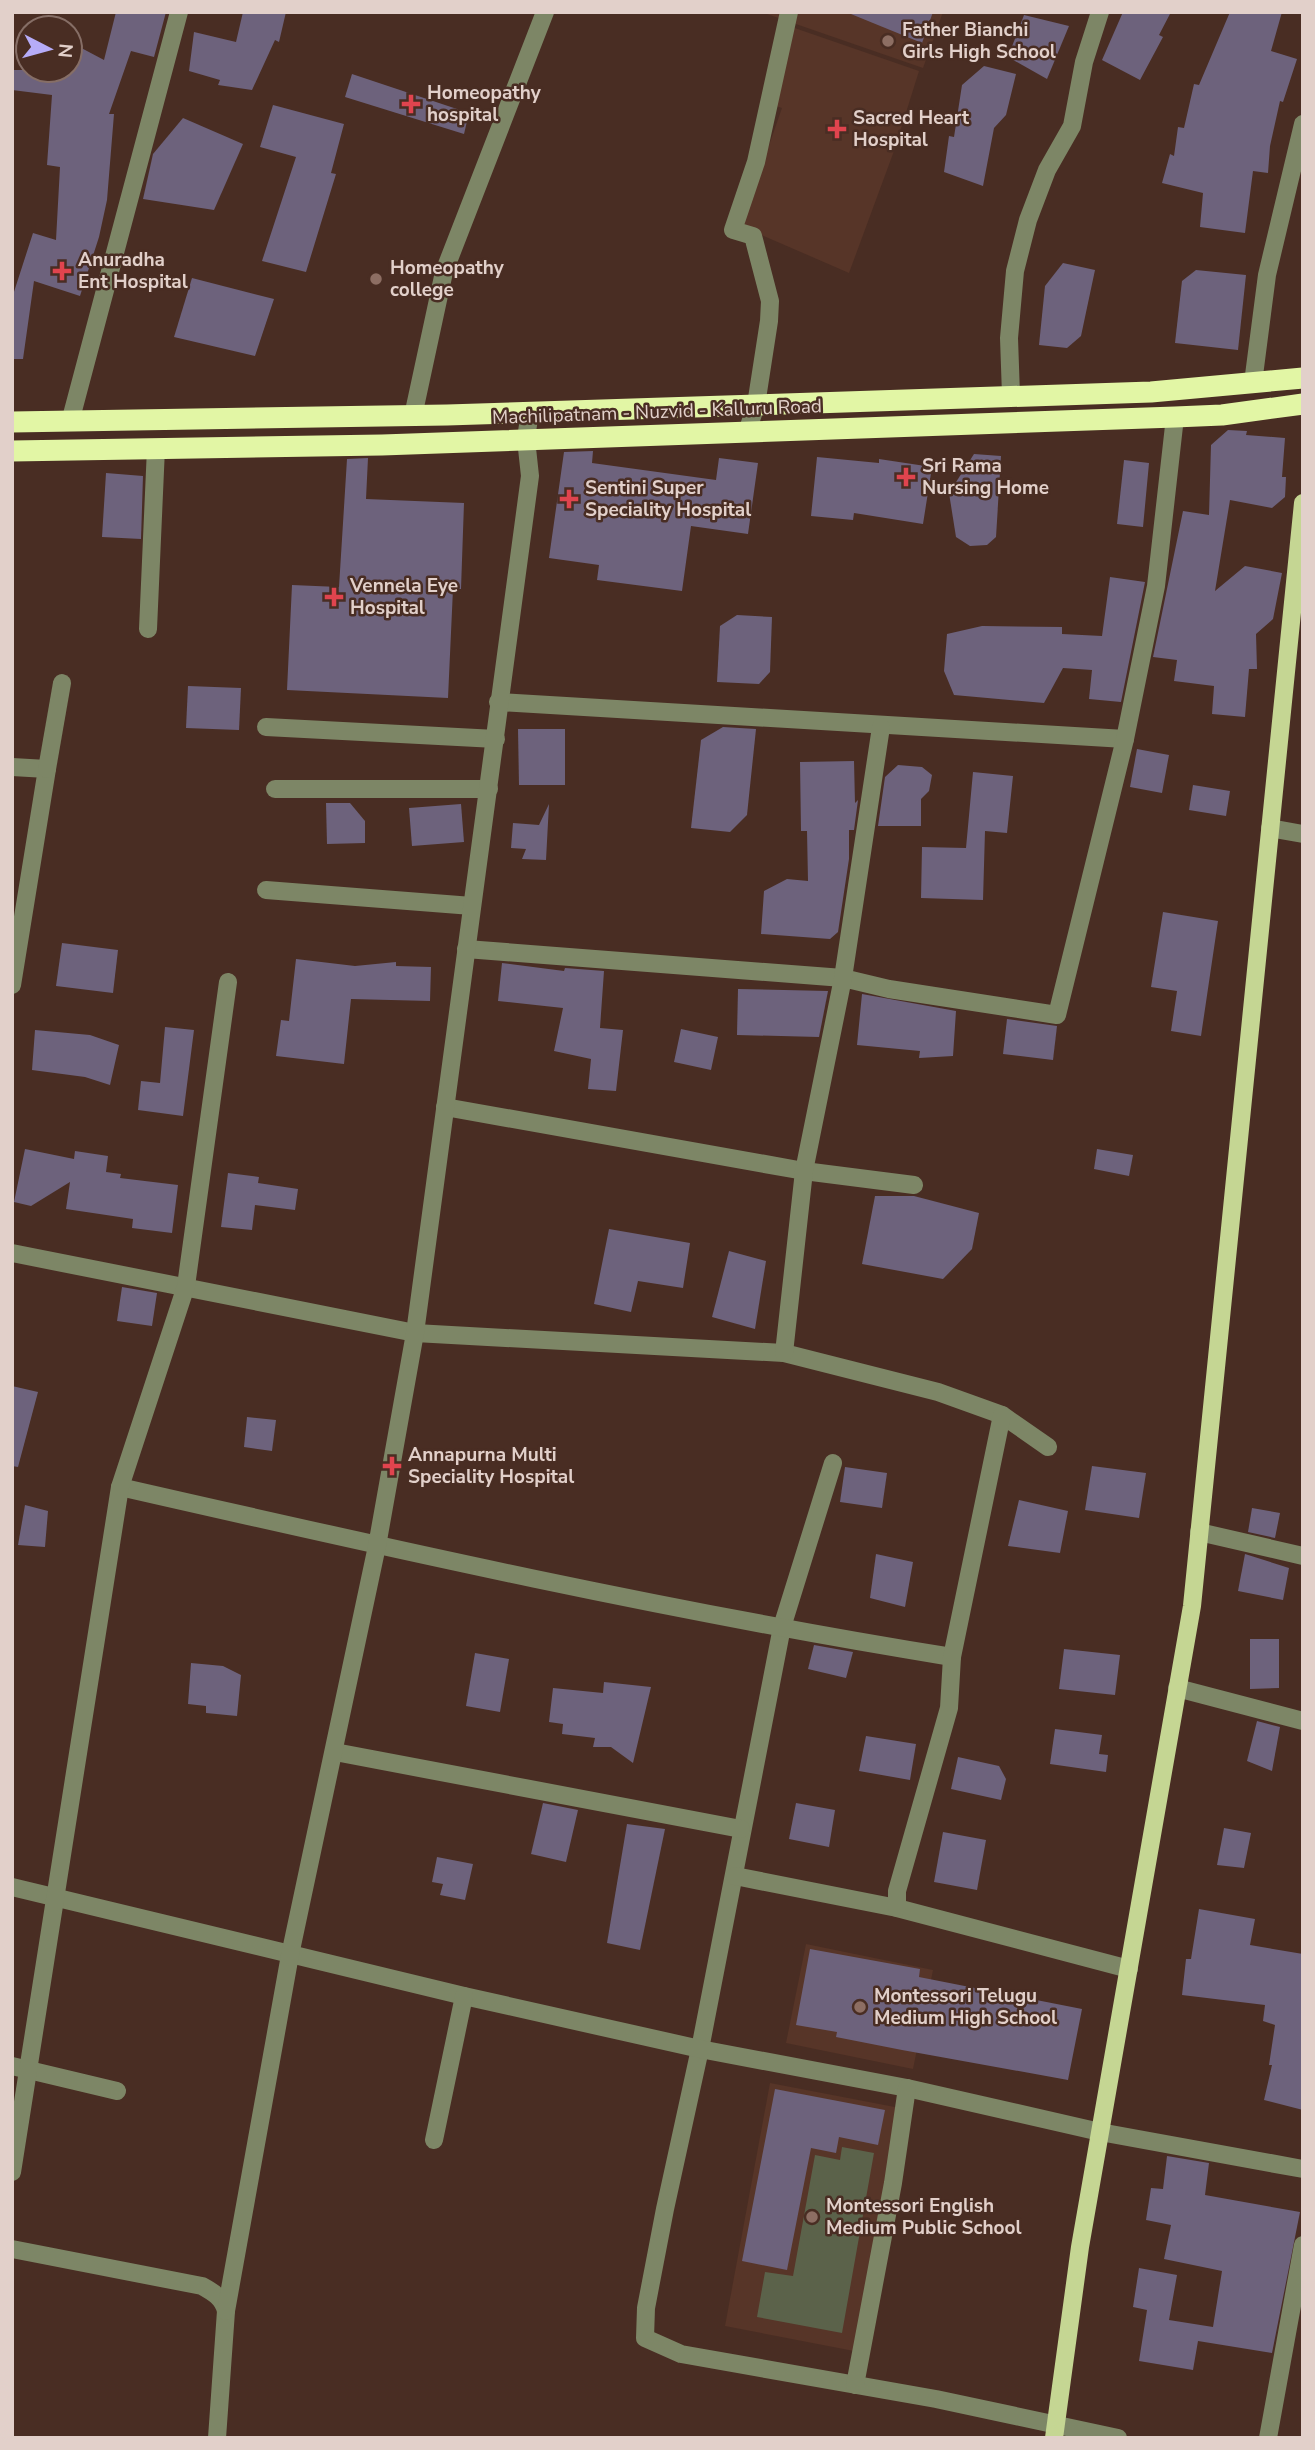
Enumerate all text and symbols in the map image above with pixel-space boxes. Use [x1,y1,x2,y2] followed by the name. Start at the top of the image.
[14,14,84,84] north arrow
[902,17,1056,65] place label: Father Bianchi Girls High School
[880,33,896,49] marker: Father Bianchi Girls High School
[51,42,79,59] text: N
[427,80,542,128] place label: Homeopathy hospital
[401,94,421,114] marker: Homeopathy hospital
[853,105,970,153] place label: Sacred Heart Hospital
[827,119,847,139] marker: Sacred Heart Hospital
[78,247,188,295] place label: Anuradha Ent Hospital
[390,255,505,303] place label: Homeopathy college
[52,261,72,281] marker: Anuradha Ent Hospital
[368,271,384,287] marker: Homeopathy college
[492,393,822,431] street label: Machilipatnam - Nuzvid - Kalluru Road
[922,453,1049,501] place label: Sri Rama Nursing Home
[896,467,916,487] marker: Sri Rama Nursing Home
[585,475,751,523] place label: Sentini Super Speciality Hospital
[559,489,579,509] marker: Sentini Super Speciality Hospital
[349,573,458,621] place label: Vennela Eye Hospital
[324,587,344,607] marker: Vennela Eye Hospital
[408,1442,574,1490] place label: Annapurna Multi Speciality Hospital
[382,1456,402,1476] marker: Annapurna Multi Speciality Hospital
[874,1983,1057,2031] place label: Montessori Telugu Medium High School
[852,1999,868,2015] marker: Montessori Telugu Medium High School
[826,2193,1022,2241] place label: Montessori English Medium Public School
[804,2209,820,2225] marker: Montessori English Medium Public School

